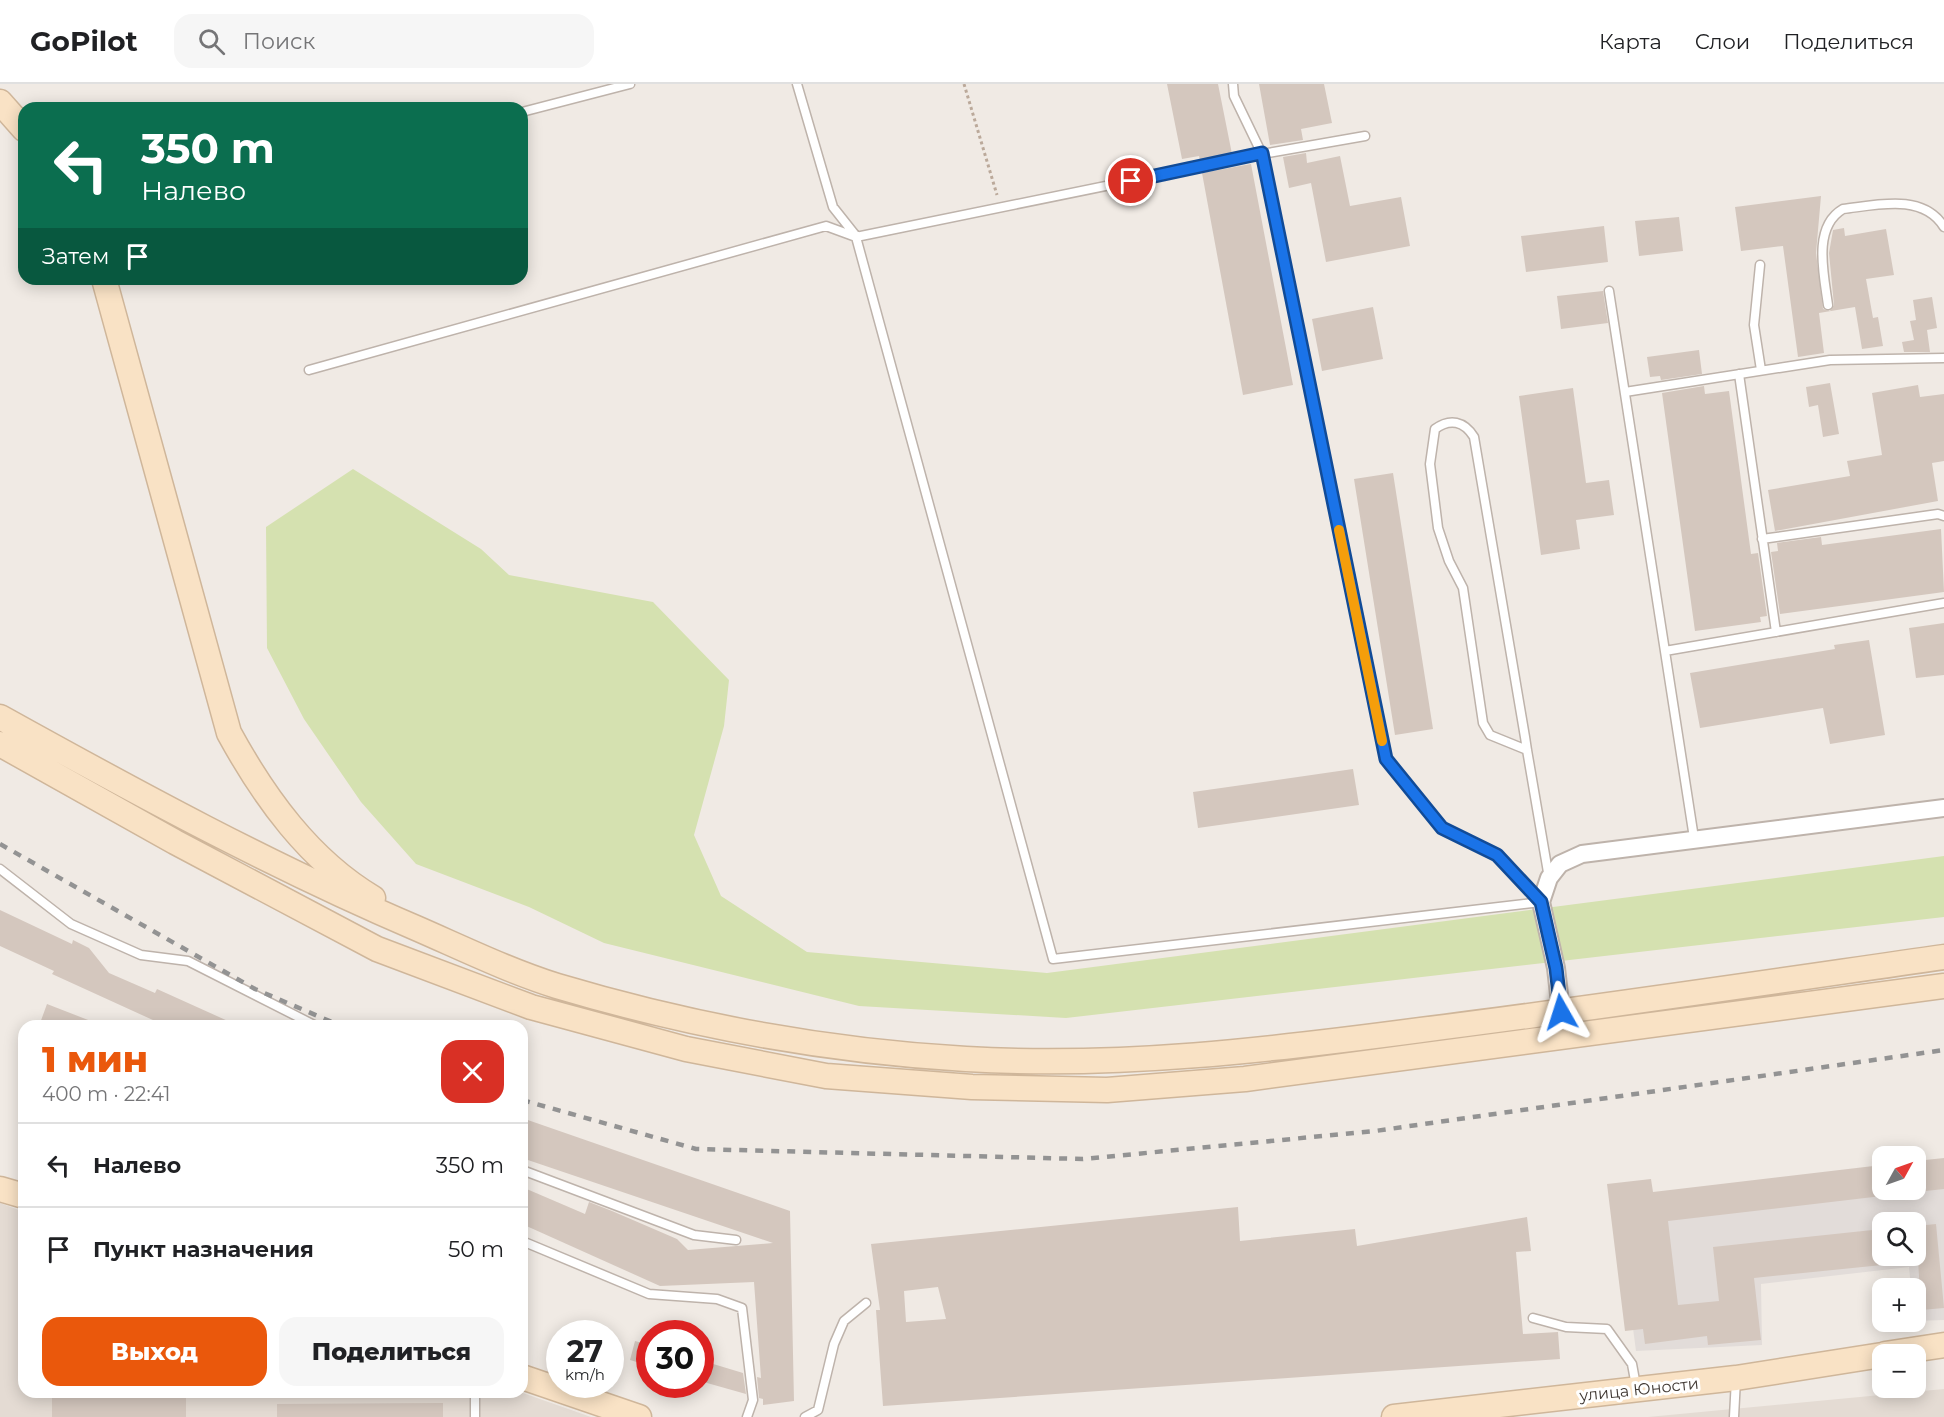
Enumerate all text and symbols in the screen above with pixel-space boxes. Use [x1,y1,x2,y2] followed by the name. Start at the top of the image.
[174,14,594,68] search box
[30,24,138,58] text: GoPilot
[195,25,228,58] icon: search
[243,28,315,55] text: Поиск
[1599,29,1662,54] text: Карта
[1695,29,1750,54] text: Слои
[1783,29,1914,54] text: Поделиться
[141,122,275,174] text: 350 m
[42,126,120,204] icon: left
[1105,155,1156,206] pin
[1114,164,1147,197] icon: arrive
[141,174,246,207] text: Налево
[121,240,154,273] icon: arrive
[42,243,109,270] text: Затем
[1529,980,1593,1044] position arrow
[42,1037,148,1081] text: 1 мин
[441,1040,504,1103] button: close
[42,1082,171,1106] text: 400 m · 22:41
[1872,1146,1926,1200] north arrow
[1872,1146,1926,1398] map controls
[42,1149,75,1182] icon: left
[93,1152,181,1179] text: Налево
[436,1152,504,1179] text: 350 m
[1872,1212,1926,1266] button: search
[42,1233,75,1266] icon: arrive
[93,1236,314,1263] text: Пункт назначения
[448,1236,504,1263] text: 50 m
[1872,1278,1926,1332] button: +
[42,1317,267,1386] button: Выход
[279,1317,504,1386] button: Поделиться
[636,1320,714,1398] speed limit sign: 30
[567,1333,603,1370] text: 27
[1872,1344,1926,1398] button: −
[565,1365,605,1384] text: km/h
[1577,1374,1700,1405] street label: улица Юности

